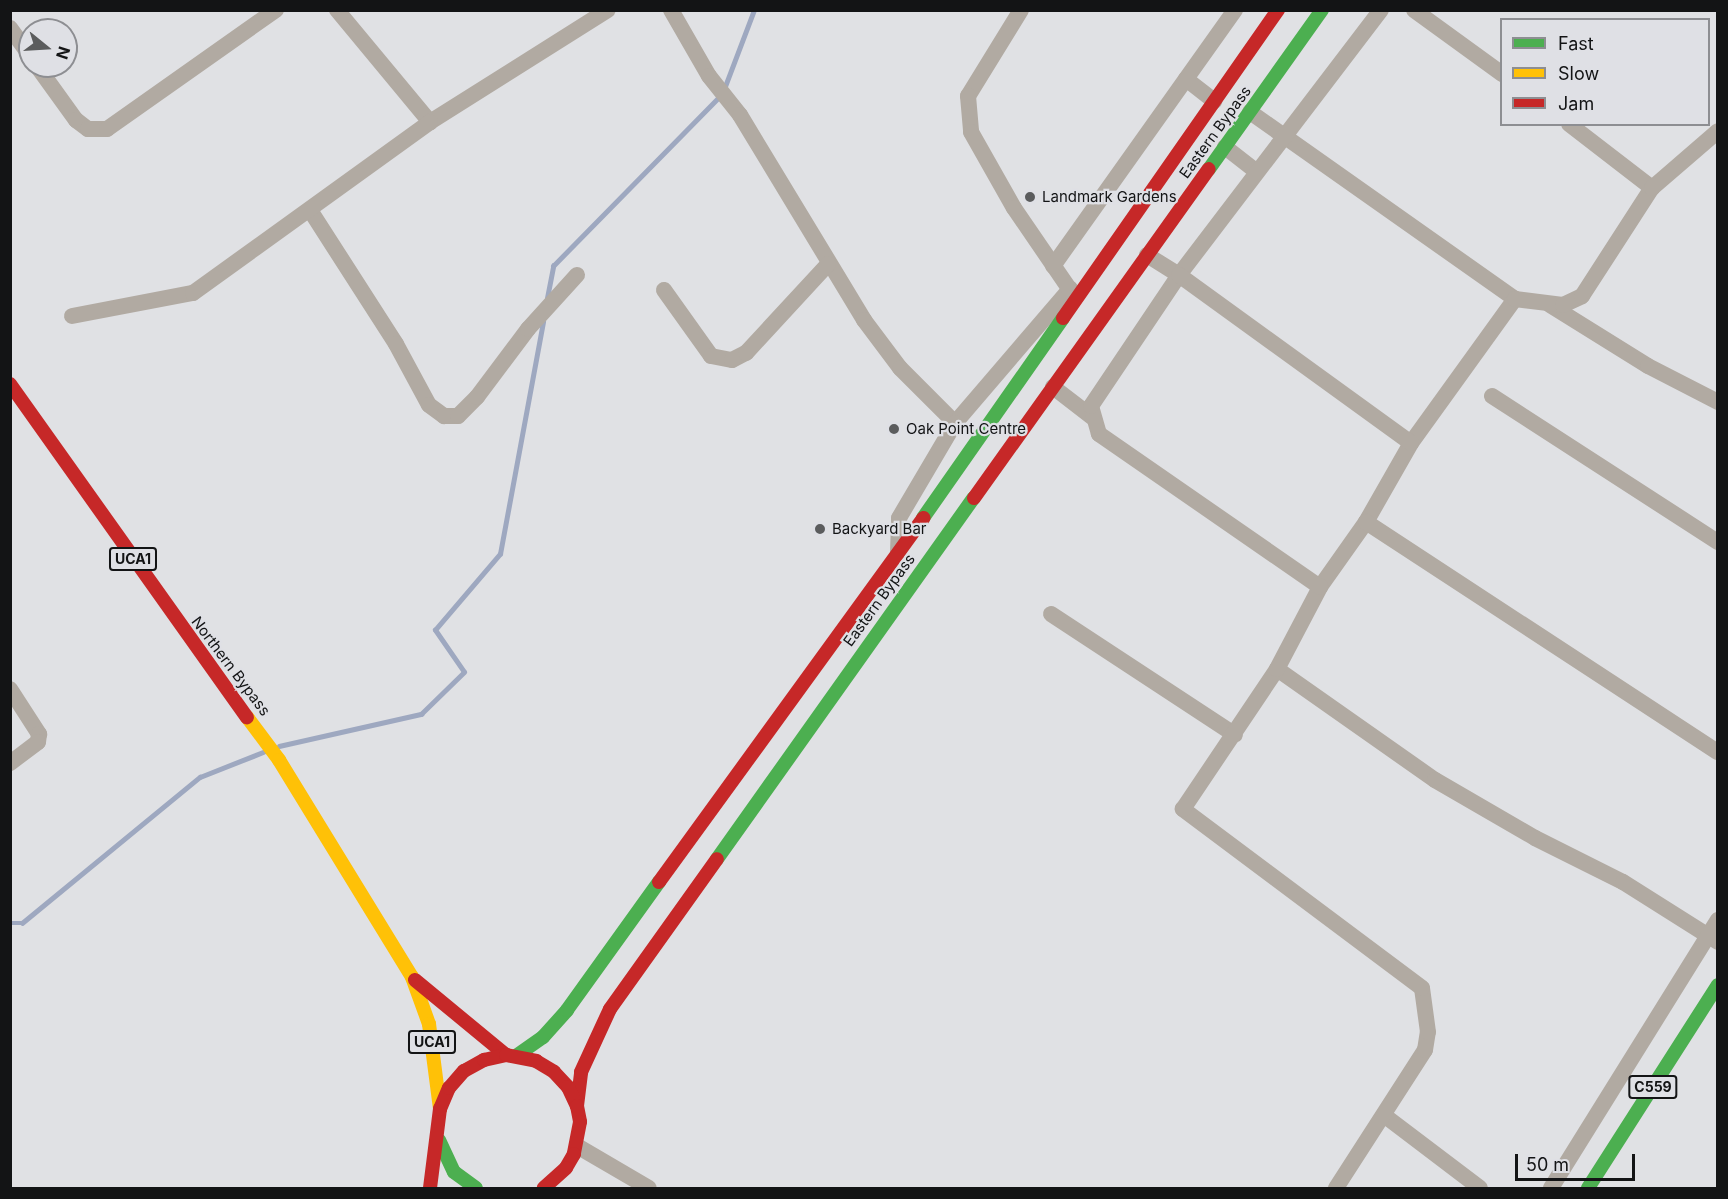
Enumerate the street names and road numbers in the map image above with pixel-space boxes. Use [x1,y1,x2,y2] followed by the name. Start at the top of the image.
[1175,82,1255,182] street label: Eastern Bypass
[108,548,158,570] road number: UCA1
[839,550,919,650] street label: Eastern Bypass
[188,613,274,719] street label: Northern Bypass
[406,1031,458,1053] road number: UCA1
[1628,1076,1678,1098] road number: C559

